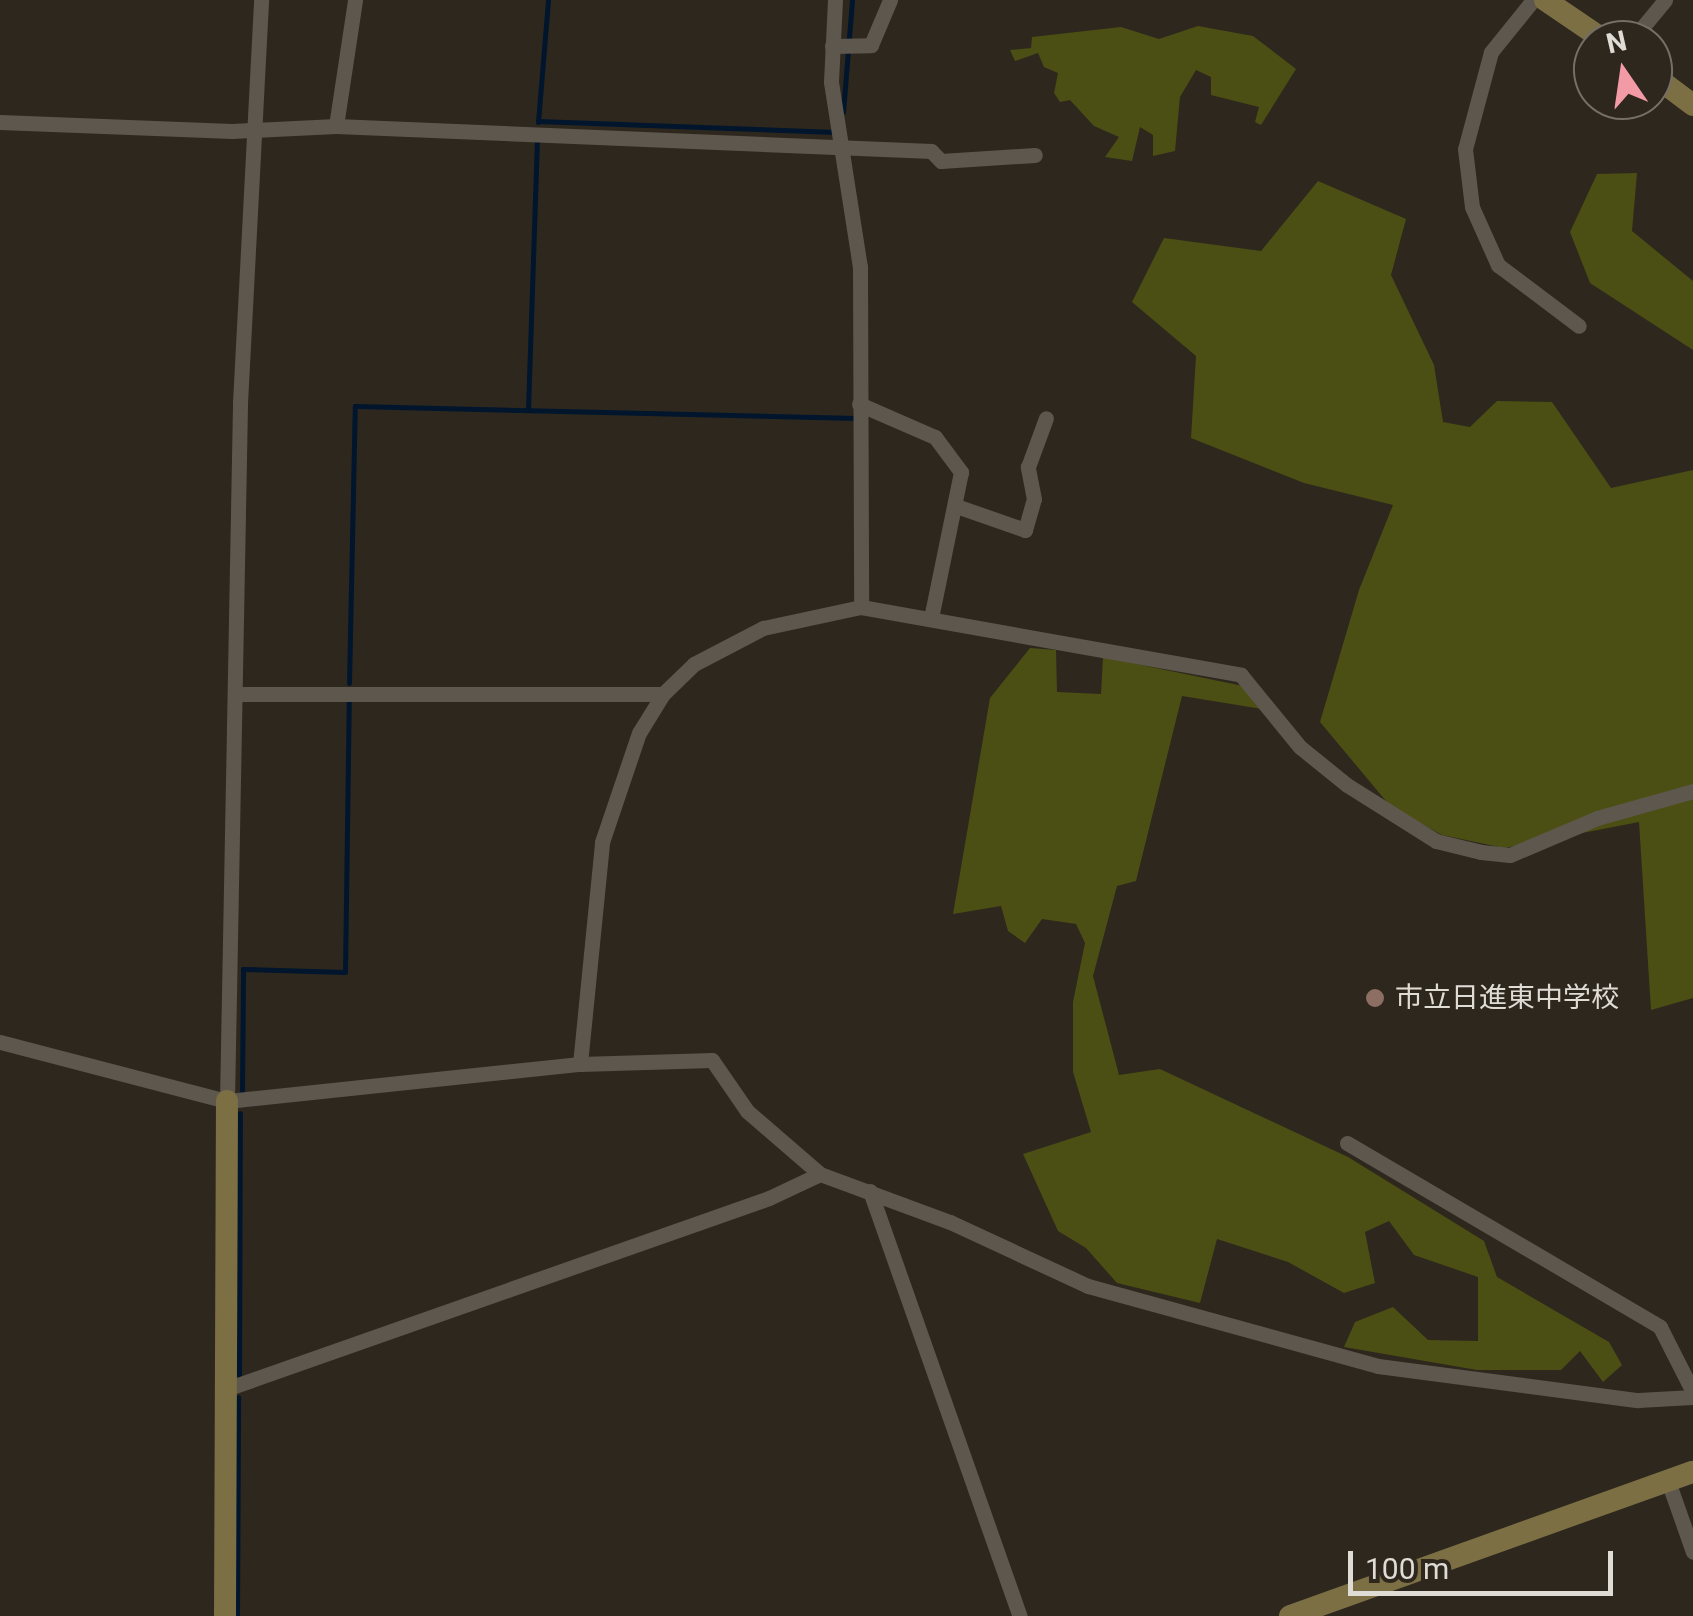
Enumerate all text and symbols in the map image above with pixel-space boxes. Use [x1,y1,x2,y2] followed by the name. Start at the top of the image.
[1573,20,1673,120] north arrow
[1603,24,1630,61] text: N
[1395,981,1619,1015] place label: 市立日進東中学校
[1364,987,1386,1009] marker: 市立日進東中学校
[1353,1531,1618,1593] scale bar
[1365,1551,1449,1586] text: 100 m

